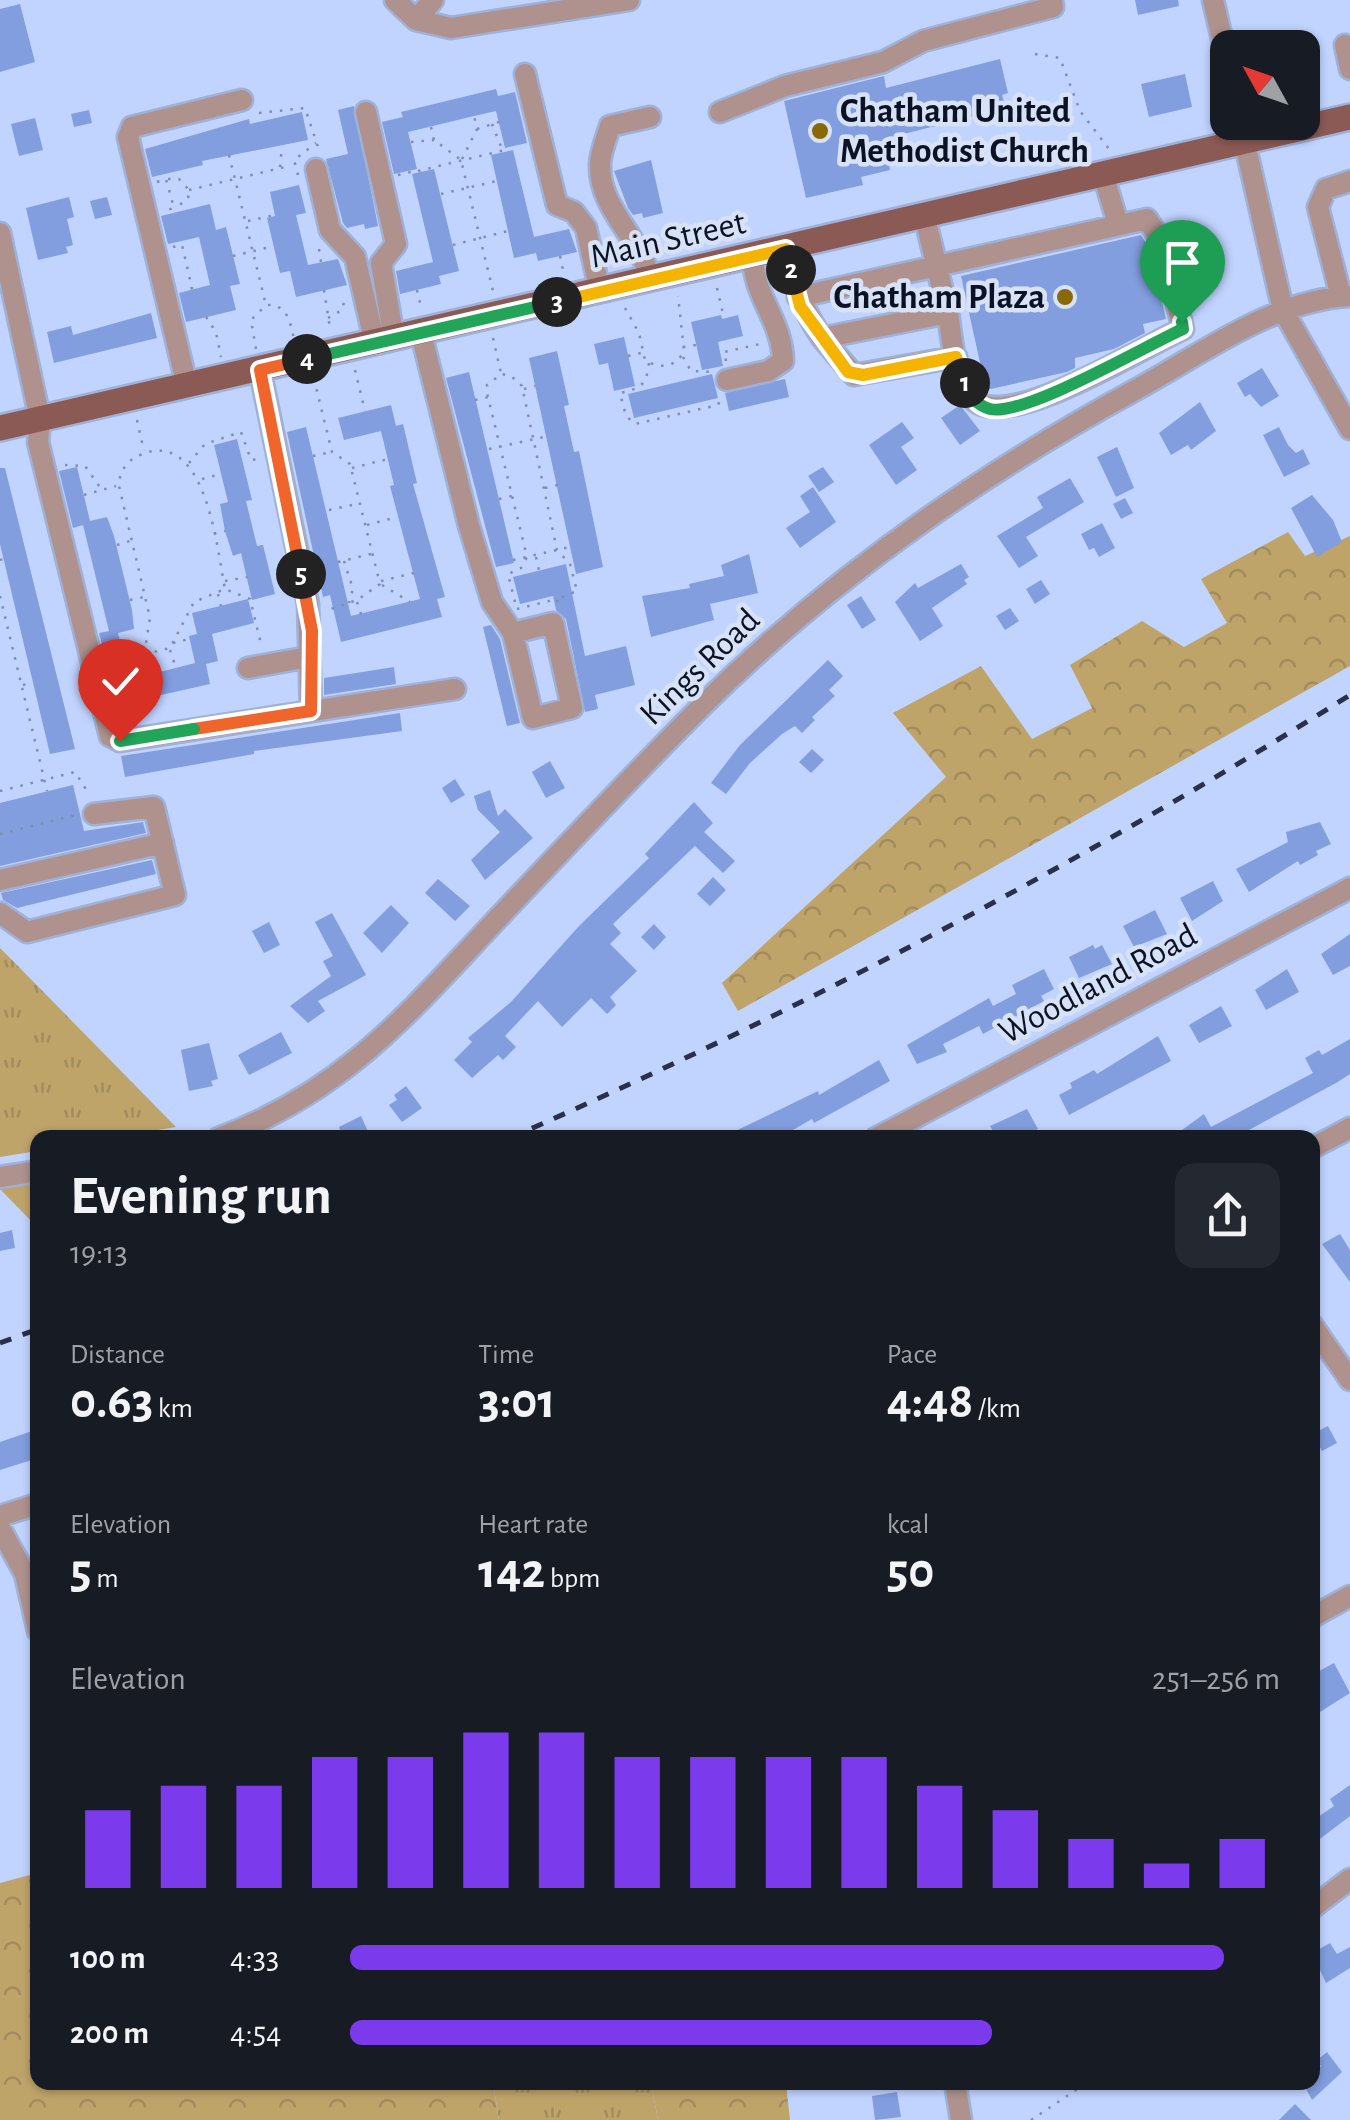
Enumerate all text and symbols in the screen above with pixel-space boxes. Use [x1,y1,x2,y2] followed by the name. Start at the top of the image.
[1210,30,1320,140] north arrow
[1210,30,1320,140] map controls
[840,94,1089,169] place label: Chatham United Methodist Church
[809,120,831,142] marker: Chatham United Methodist Church
[587,205,749,275] street label: Main Street
[1140,220,1225,323] pin
[1155,235,1210,290] icon: arrive
[766,245,816,295] pin: 2
[784,256,798,284] text: 2
[532,277,582,327] pin: 3
[834,280,1045,315] place label: Chatham Plaza
[1054,286,1076,308] marker: Chatham Plaza
[551,288,563,316] text: 3
[282,334,332,384] pin: 4
[300,345,314,373] text: 4
[940,358,990,408] pin: 1
[960,369,970,397] text: 1
[276,549,326,599] pin: 5
[295,560,307,588] text: 5
[634,602,766,732] street label: Kings Road
[78,639,163,742] pin
[93,654,148,709] icon: check
[993,917,1203,1051] street label: Woodland Road
[1175,1163,1280,1268] button: share
[70,1169,332,1224] text: Evening run
[70,1237,128,1269] text: 19:13
[70,1341,165,1369] text: Distance
[478,1341,534,1369] text: Time
[887,1341,937,1369] text: Pace
[70,1377,153,1427] text: 0.63
[478,1377,555,1427] text: 3:01
[887,1377,973,1427] text: 4:48
[153,1395,193,1423] text: km
[973,1395,1021,1423] text: /km
[70,1511,171,1539] text: Elevation
[478,1511,588,1539] text: Heart rate
[887,1511,929,1539] text: kcal
[70,1547,92,1597] text: 5
[478,1547,545,1597] text: 142
[887,1547,934,1597] text: 50
[92,1565,119,1593] text: m
[545,1565,600,1593] text: bpm
[70,1663,186,1695] text: Elevation
[1152,1663,1280,1695] text: 251–256 m
[70,1942,146,1974] text: 100 m
[230,1942,279,1974] text: 4:33
[70,2017,149,2049] text: 200 m
[230,2017,282,2049] text: 4:54

